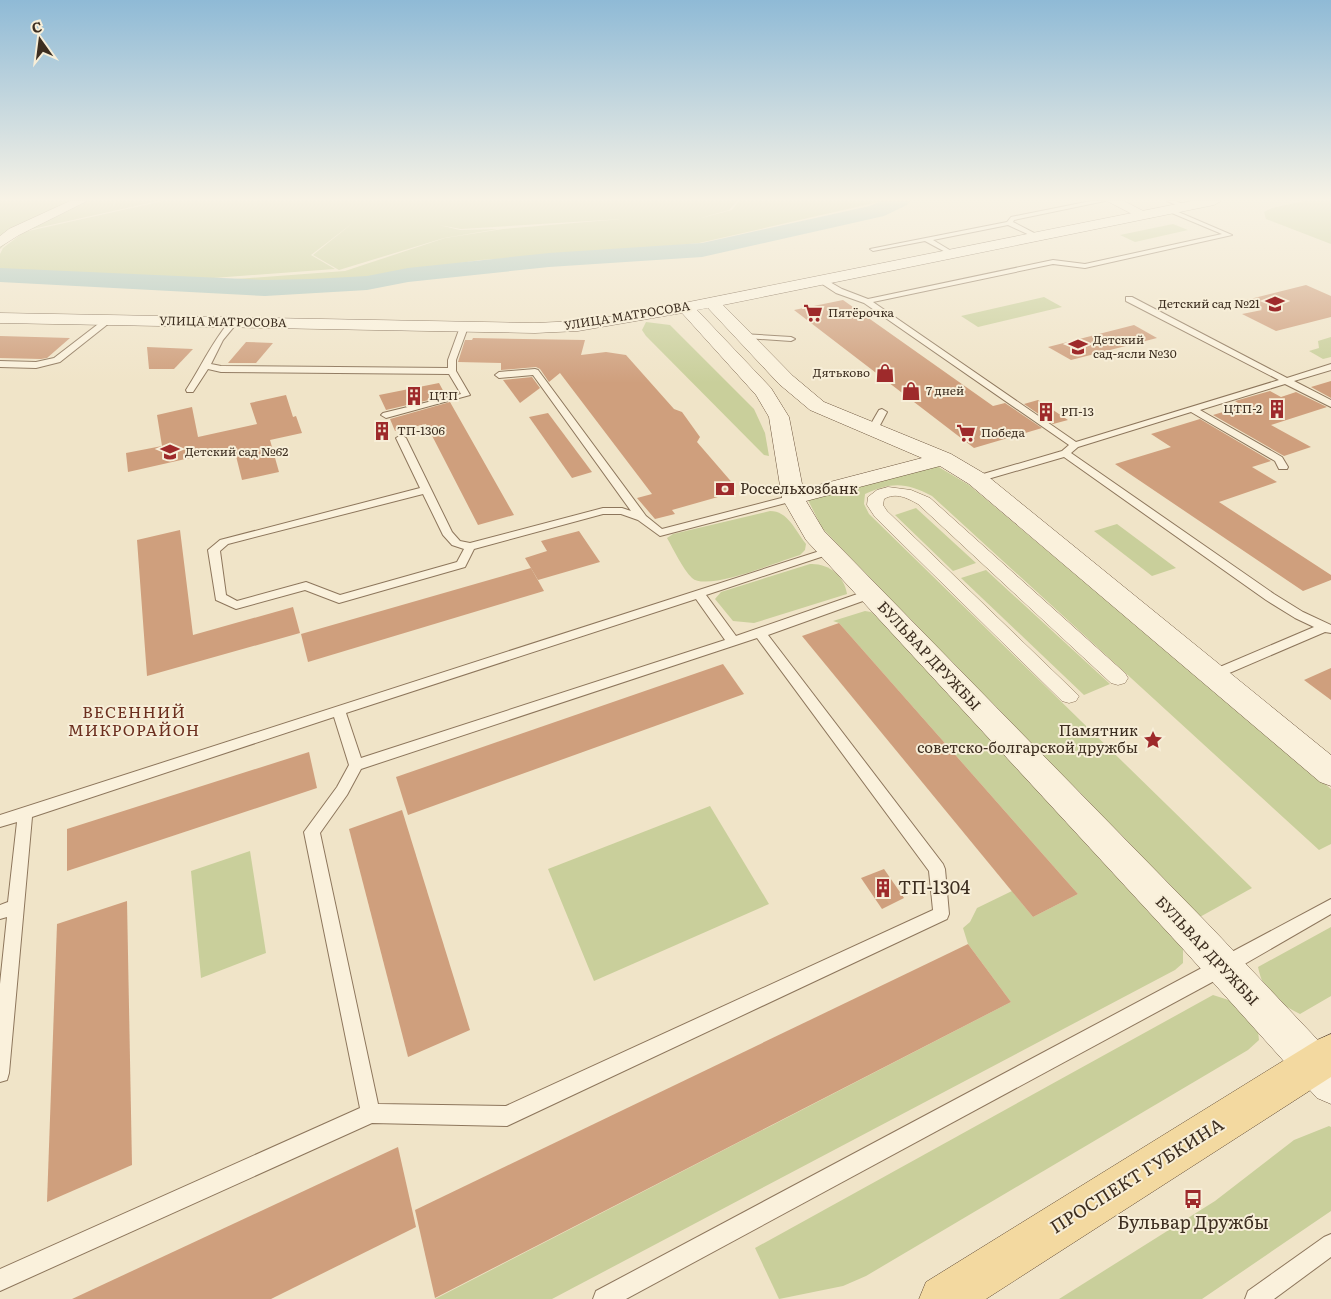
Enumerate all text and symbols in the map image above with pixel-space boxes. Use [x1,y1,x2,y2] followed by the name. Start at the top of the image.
[15,15,65,65] north arrow
[29,15,44,37] text: С
[1264,293,1286,315] school or university icon: Детский сад №21
[1158,294,1260,312] place label: Детский сад №21
[562,296,691,334] street label: УЛИЦА МАТРОСОВА
[802,302,824,324] supermarket icon: Пятёрочка
[828,303,895,321] place label: Пятёрочка
[159,311,287,331] street label: УЛИЦА МАТРОСОВА
[1093,330,1177,362] place label: Детский сад-ясли №30
[1067,336,1089,358] school or university icon: Детский сад-ясли №30
[874,362,896,384] shop icon: Дятьково
[813,363,870,381] place label: Дятьково
[900,380,922,402] shop icon: 7 дней
[926,381,964,399] place label: 7 дней
[403,385,425,407] building icon: ЦТП
[429,386,458,404] place label: ЦТП
[1266,398,1288,420] building icon: ЦТП-2
[1223,399,1262,417] place label: ЦТП-2
[1035,401,1057,423] building icon: РП-13
[1061,402,1094,420] place label: РП-13
[371,420,393,442] building icon: ТП-1306
[397,421,445,439] place label: ТП-1306
[955,422,977,444] supermarket icon: Победа
[981,423,1025,441] place label: Победа
[159,441,181,463] school or university icon: Детский сад №62
[185,442,288,460] place label: Детский сад №62
[740,476,858,499] place label: Россельхозбанк
[714,478,736,500] bank icon: Россельхозбанк
[873,595,987,715] street label: БУЛЬВАР ДРУЖБЫ
[68,699,200,741] district label: ВЕСЕННИЙ МИКРОРАЙОН
[917,718,1138,758] place label: Памятник советско-болгарской дружбы
[1142,729,1164,751] place icon: Памятник советско-болгарской дружбы
[898,873,970,900] place label: ТП-1304
[872,877,894,899] building icon: ТП-1304
[1151,890,1265,1010] street label: БУЛЬВАР ДРУЖБЫ
[1044,1110,1228,1239] street label: ПРОСПЕКТ ГУБКИНА
[1182,1188,1204,1210] bus stop icon: Бульвар Дружбы
[1117,1208,1269,1235] place label: Бульвар Дружбы

